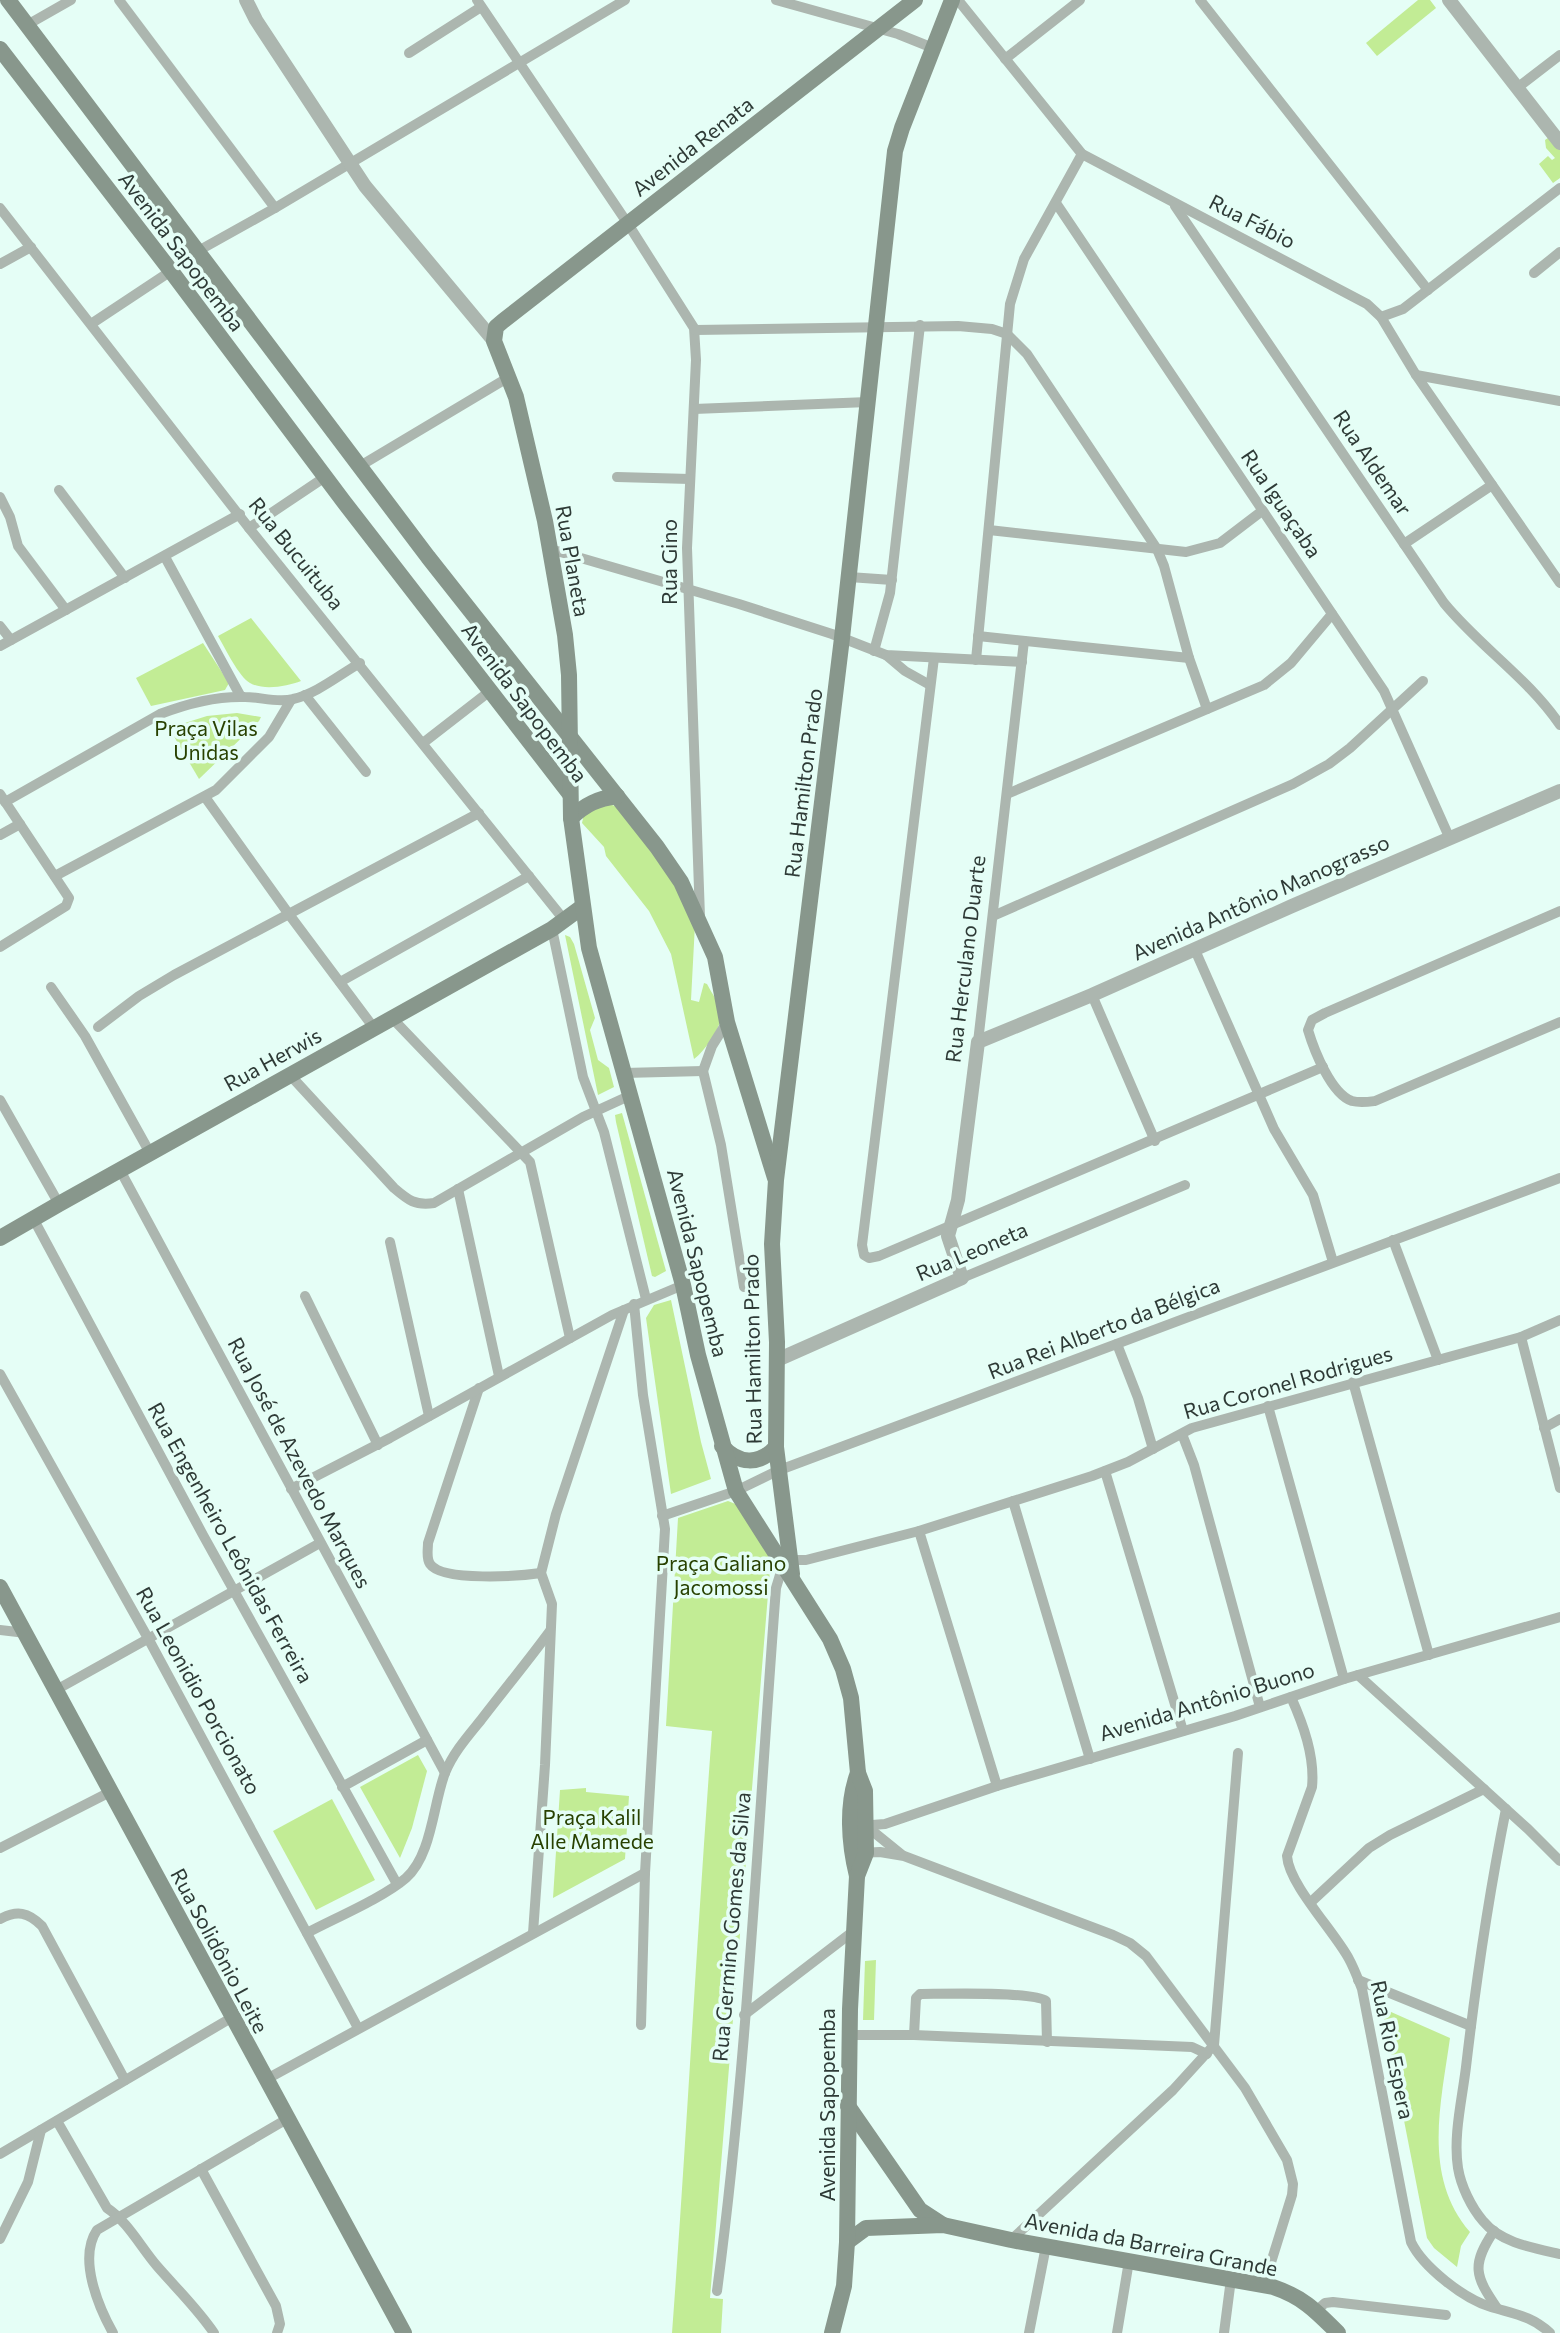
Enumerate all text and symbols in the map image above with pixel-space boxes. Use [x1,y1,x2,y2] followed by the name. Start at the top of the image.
[627,91,758,201] street label: Avenida Renata
[114,166,250,336] street label: Avenida Sapopemba
[1205,188,1300,253] street label: Rua Fábio
[1329,405,1418,519] street label: Rua Aldemar
[1237,444,1328,562] street label: Rua Iguaçaba
[244,492,350,614] street label: Rua Bucuituba
[551,503,596,618] street label: Rua Planeta
[656,519,681,605] street label: Rua Gino
[457,617,593,787] street label: Avenida Sapopemba
[778,687,827,879] street label: Rua Hamilton Prado
[154,715,258,764] park label: Praça Vilas Unidas
[1128,828,1393,965] street label: Avenida Antônio Manograsso
[939,854,990,1064] street label: Rua Herculano Duarte
[219,1022,325,1096] street label: Rua Herwis
[663,1166,734,1359] street label: Avenida Sapopemba
[912,1216,1031,1285] street label: Rua Leoneta
[737,1254,766,1445] street label: Rua Hamilton Prado
[984,1272,1223,1383] street label: Rua Rei Alberto da Bélgica
[223,1333,377,1592] street label: Rua José de Azevedo Marques
[1180,1340,1395,1423] street label: Rua Coronel Rodrigues
[144,1398,319,1687] street label: Rua Engenheiro Leônidas Ferreira
[656,1550,786,1599] park label: Praça Galiano Jacomossi
[132,1582,267,1798] street label: Rua Leonidio Porcionato
[1096,1656,1317,1745] street label: Avenida Antônio Buono
[706,1791,755,2063] street label: Rua Germino Gomes da Silva
[530,1804,654,1853] park label: Praça Kalil Alle Mamede
[166,1864,274,2037] street label: Rua Solidônio Leite
[1367,1978,1420,2121] street label: Rua Rio Espera
[814,2008,839,2202] street label: Avenida Sapopemba
[1023,2207,1280,2280] street label: Avenida da Barreira Grande

